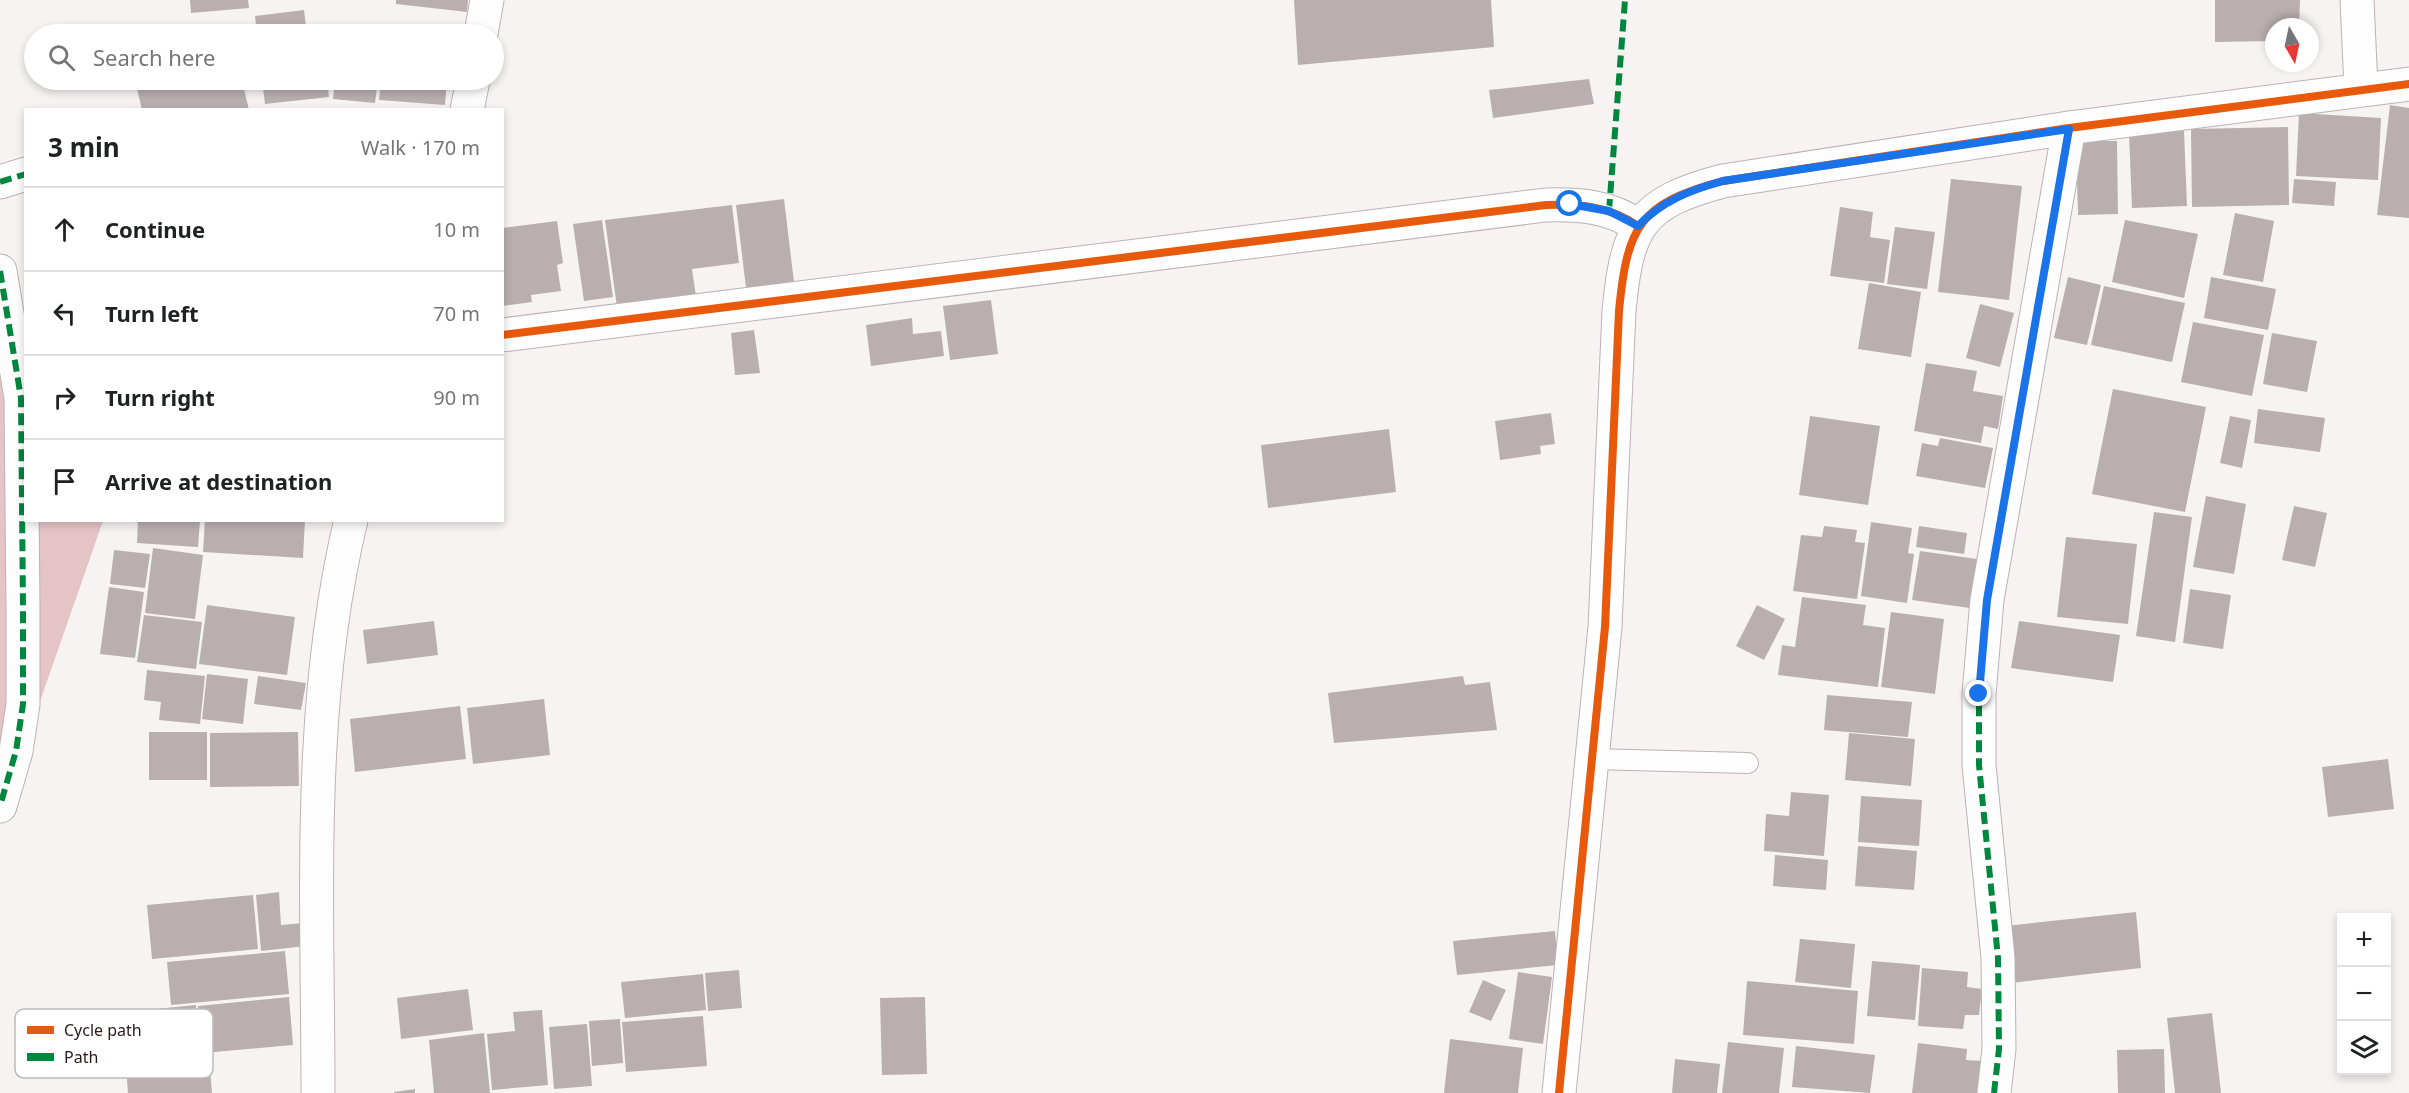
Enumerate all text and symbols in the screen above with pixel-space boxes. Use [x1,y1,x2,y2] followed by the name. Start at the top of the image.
[2265,18,2319,72] north arrow
[24,24,504,90] search box
[45,41,78,74] icon: search
[93,42,215,72] text: Search here
[48,129,120,165] text: 3 min
[361,134,480,161] text: Walk · 170 m
[1556,190,1582,216] route start
[48,213,81,246] icon: ahead
[105,214,205,244] text: Continue
[433,216,480,243] text: 10 m
[48,297,81,330] icon: left
[105,298,199,328] text: Turn left
[433,300,480,327] text: 70 m
[48,381,81,414] icon: right
[105,382,215,412] text: Turn right
[433,384,480,411] text: 90 m
[48,465,81,498] icon: arrive
[105,466,332,496] text: Arrive at destination
[1965,680,1991,706] route end
[2337,913,2391,1075] map controls
[2337,913,2391,967] button: +
[2337,967,2391,1021] button: −
[15,1009,213,1078] legend
[64,1019,142,1041] text: Cycle path
[2337,1021,2391,1075] button: layers
[64,1046,98,1068] text: Path

